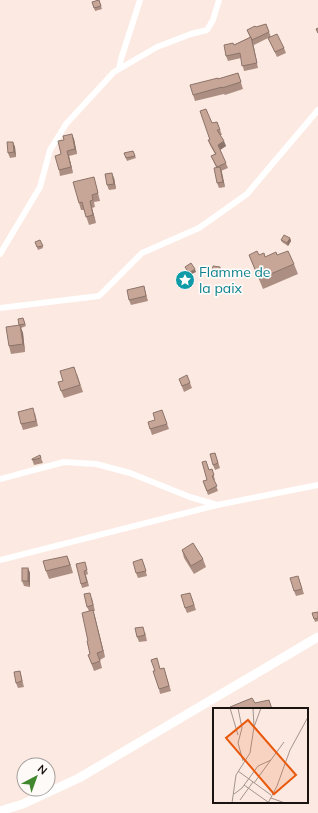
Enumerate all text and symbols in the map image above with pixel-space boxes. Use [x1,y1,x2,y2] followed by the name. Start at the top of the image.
[199,263,270,297] place label: Flamme de la paix
[174,269,196,291] place icon: Flamme de la paix
[213,708,308,803] inset map
[16,757,56,797] north arrow
[35,761,50,777] text: N

